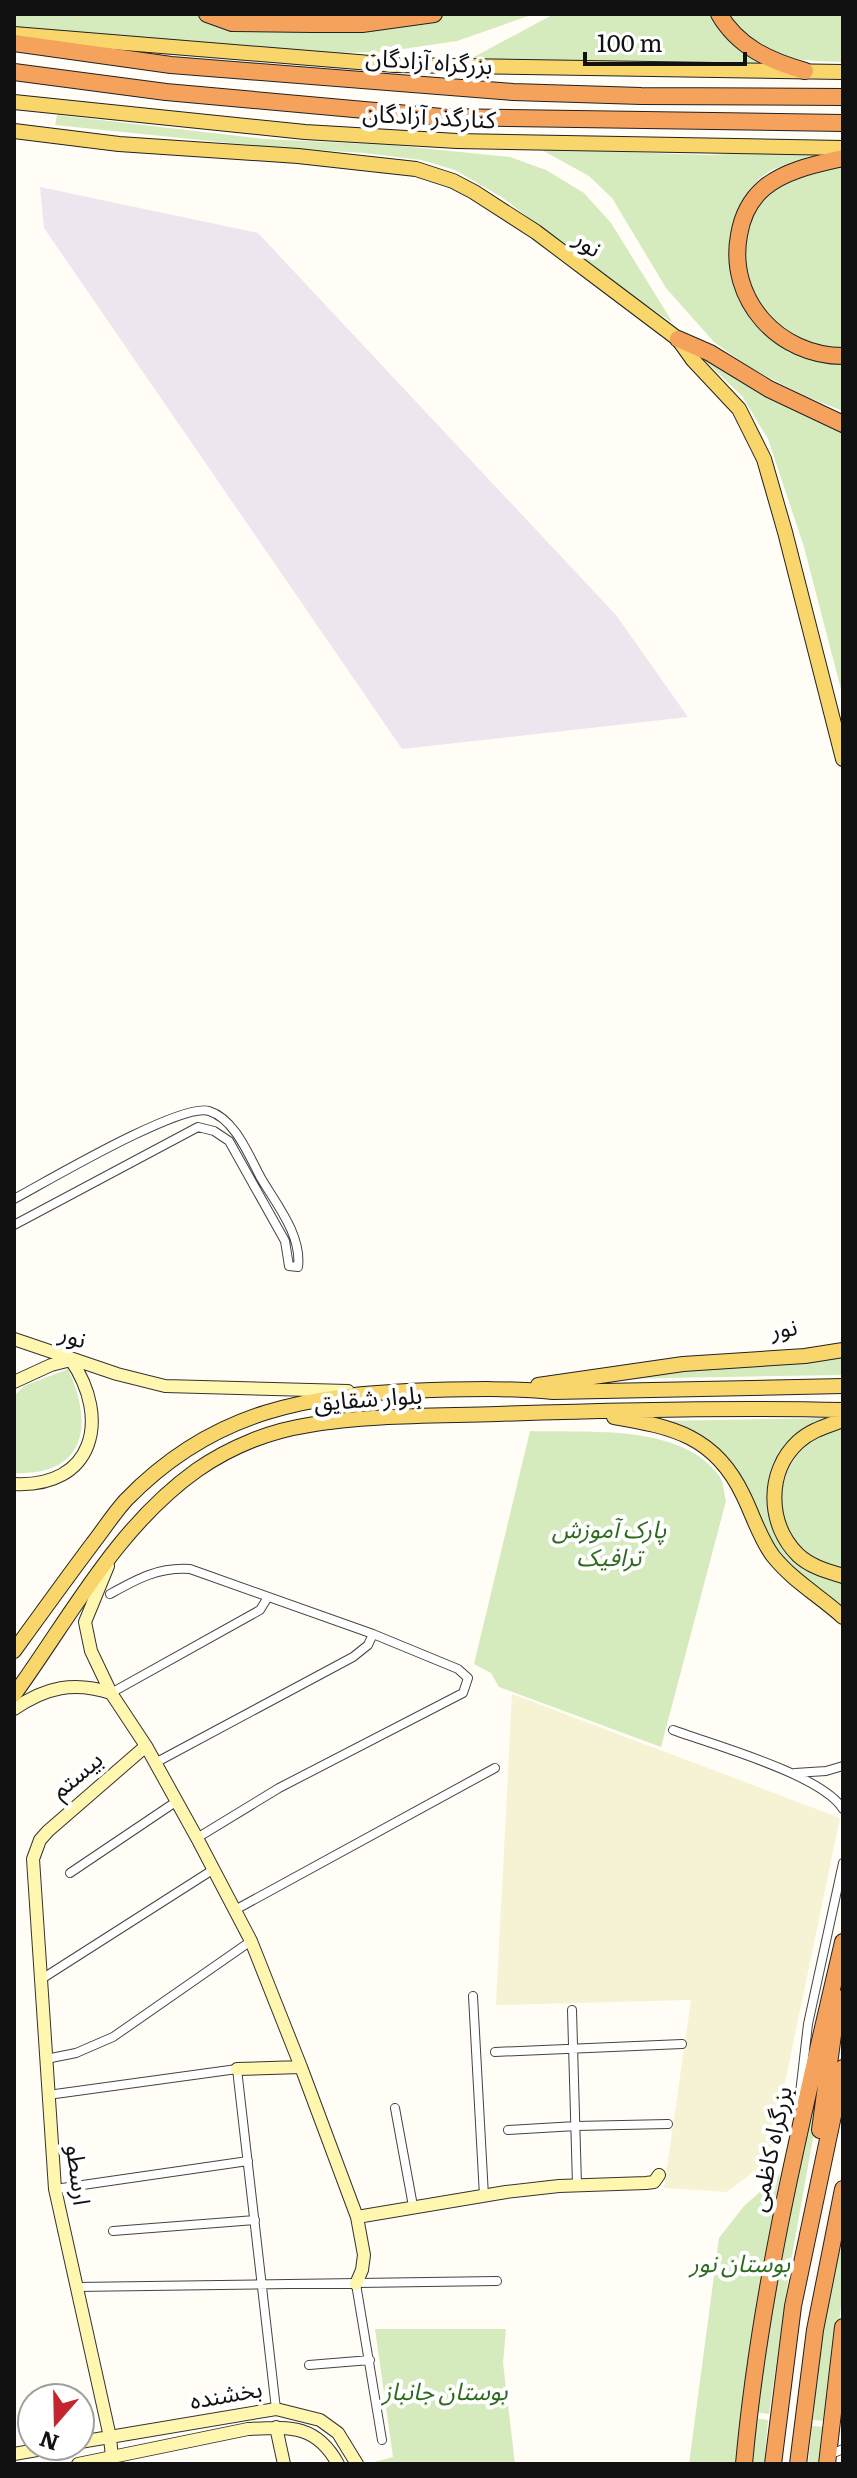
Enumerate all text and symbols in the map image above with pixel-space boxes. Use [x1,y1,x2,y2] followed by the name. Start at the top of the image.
[585,16,745,66] scale bar
[597,24,663,59] text: 100 m
[365,38,494,81] street label: بزرگراه آزادگان
[362,94,498,136] street label: کنارگذر آزادگان
[568,219,611,264] street label: نور
[767,1307,799,1346] street label: نور
[55,1313,92,1356] street label: نور
[312,1375,423,1418] street label: بلوار شقایق
[552,1510,667,1573] park label: پارک آموزش ترافیک
[42,1741,110,1807] street label: بیستم
[738,2082,799,2214] street label: بزرگراه کاظمی
[59,2142,102,2207] street label: ارسطو
[688,2244,791,2279] park label: بوستان نور
[187,2369,264,2416] street label: بخشنده
[380,2372,508,2407] park label: بوستان جانباز
[16,2382,96,2462] north arrow
[34,2424,63,2461] text: N

